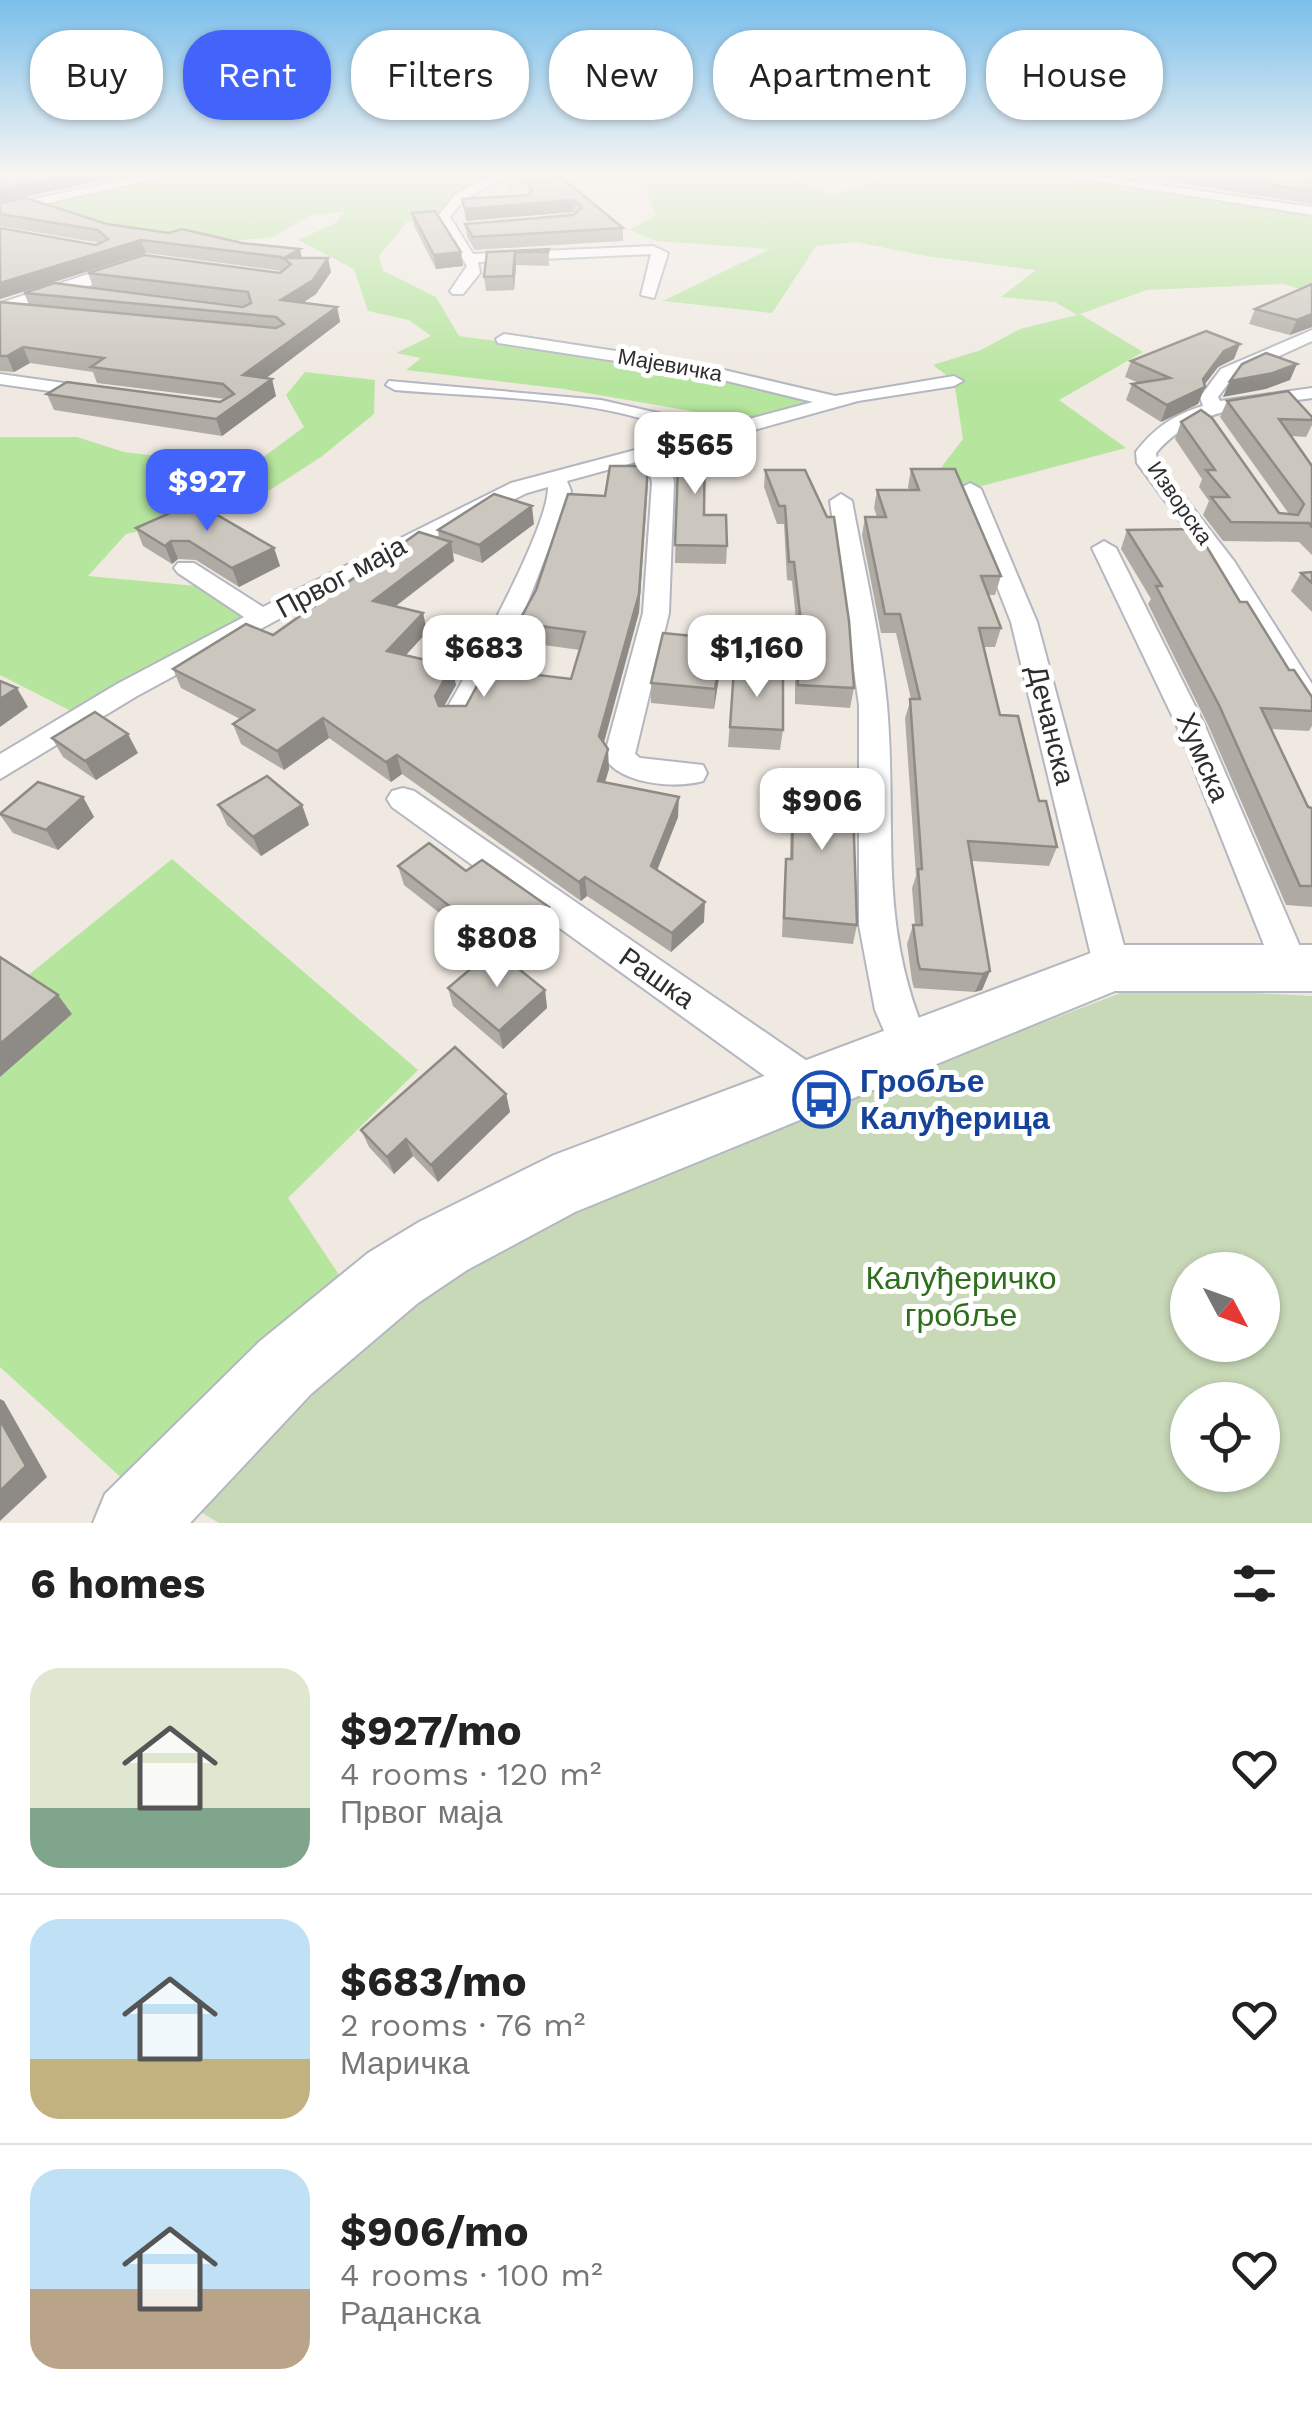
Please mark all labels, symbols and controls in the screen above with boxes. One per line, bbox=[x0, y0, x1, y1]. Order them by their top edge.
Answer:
chip: Buy bbox=[30, 30, 163, 120]
chip: Rent bbox=[183, 30, 331, 120]
chip: Filters bbox=[351, 30, 529, 120]
chip: New bbox=[549, 30, 693, 120]
chip: Apartment bbox=[713, 30, 966, 120]
chip: House bbox=[986, 30, 1163, 120]
street label: Мајевичка bbox=[616, 344, 725, 387]
pin: $565 bbox=[636, 412, 754, 497]
text: $565 bbox=[656, 425, 734, 463]
pin: $927 bbox=[148, 449, 266, 534]
street label: Изворска bbox=[1142, 457, 1218, 550]
text: $927 bbox=[168, 462, 246, 500]
street label: Првог маја bbox=[270, 529, 412, 625]
pin: $683 bbox=[425, 615, 543, 700]
pin: $1,160 bbox=[676, 615, 838, 700]
text: $683 bbox=[444, 628, 524, 666]
text: $1,160 bbox=[710, 628, 804, 666]
street label: Дечанска bbox=[1020, 662, 1082, 788]
street label: Хумска bbox=[1170, 708, 1237, 807]
pin: $906 bbox=[763, 768, 881, 853]
text: $906 bbox=[782, 781, 862, 819]
pin: $808 bbox=[438, 905, 556, 990]
text: $808 bbox=[456, 918, 538, 956]
street label: Рашка bbox=[613, 940, 701, 1016]
place label: Гробље Калуђерица bbox=[860, 1062, 1050, 1137]
bus stop icon: Гробље Калуђерица bbox=[791, 1069, 851, 1129]
north arrow bbox=[1170, 1252, 1280, 1362]
map controls bbox=[1170, 1252, 1280, 1492]
park label: Калуђеричко гробље bbox=[865, 1259, 1057, 1334]
button: locate bbox=[1170, 1382, 1280, 1492]
icon: filters bbox=[1227, 1556, 1282, 1611]
text: 6 homes bbox=[30, 1559, 205, 1608]
text: $927/mo bbox=[340, 1706, 522, 1755]
icon: home bbox=[110, 1708, 230, 1828]
icon: heart bbox=[1227, 1741, 1282, 1796]
text: 4 rooms · 120 m² bbox=[340, 1755, 601, 1793]
text: Првог маја bbox=[340, 1793, 503, 1831]
text: $683/mo bbox=[340, 1957, 527, 2006]
icon: home bbox=[110, 1959, 230, 2079]
icon: heart bbox=[1227, 1992, 1282, 2047]
text: 2 rooms · 76 m² bbox=[340, 2006, 586, 2044]
text: Маричка bbox=[340, 2044, 470, 2082]
text: $906/mo bbox=[340, 2207, 529, 2256]
icon: home bbox=[110, 2209, 230, 2329]
icon: heart bbox=[1227, 2242, 1282, 2297]
text: 4 rooms · 100 m² bbox=[340, 2256, 603, 2294]
text: Раданска bbox=[340, 2294, 481, 2332]

